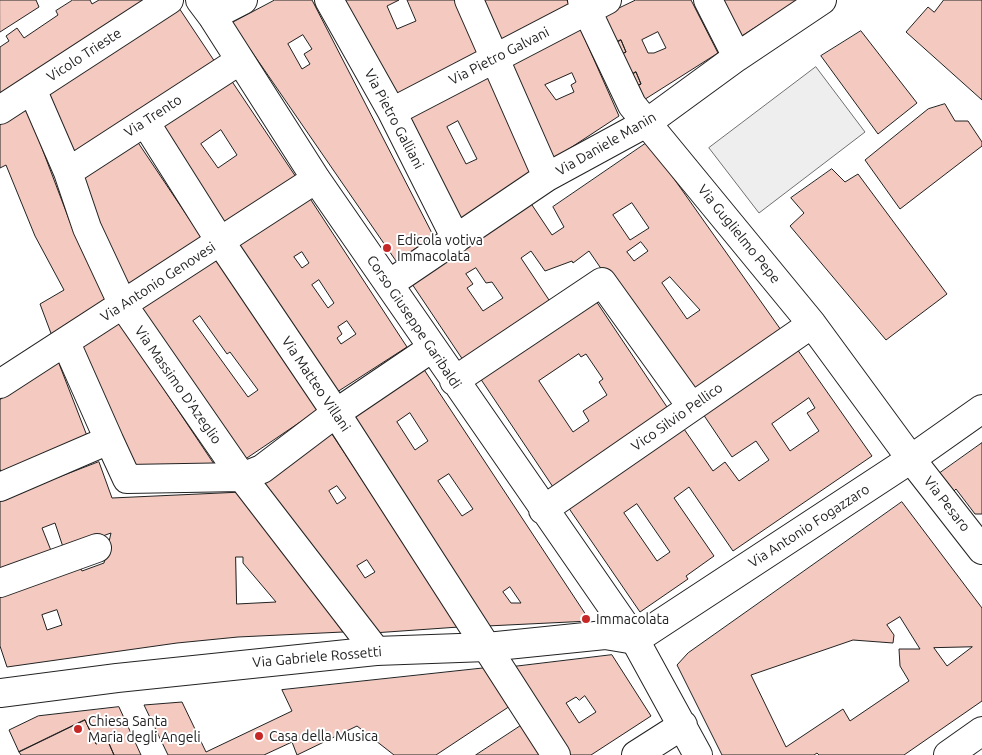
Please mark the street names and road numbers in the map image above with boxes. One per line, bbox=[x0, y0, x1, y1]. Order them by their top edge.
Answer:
street label: Via Pietro Galvani bbox=[446, 23, 552, 89]
street label: Vicolo Trieste bbox=[44, 25, 124, 85]
street label: Via Pietro Galliani bbox=[361, 66, 427, 172]
street label: Via Trento bbox=[121, 91, 185, 141]
street label: Via Daniele Manin bbox=[553, 109, 659, 179]
street label: Via Guglielmo Pepe bbox=[694, 181, 784, 287]
street label: Via Antonio Genovesi bbox=[97, 239, 219, 325]
street label: Corso Giuseppe Garibaldi bbox=[363, 252, 465, 392]
street label: Via Massimo D'Azeglio bbox=[131, 323, 225, 447]
street label: Via Matteo Villani bbox=[278, 333, 354, 435]
street label: Vico Silvio Pellico bbox=[628, 379, 726, 455]
street label: Via Pesaro bbox=[920, 473, 974, 535]
street label: Via Antonio Fogazzaro bbox=[745, 481, 873, 571]
street label: Via Gabriele Rossetti bbox=[252, 643, 382, 671]

